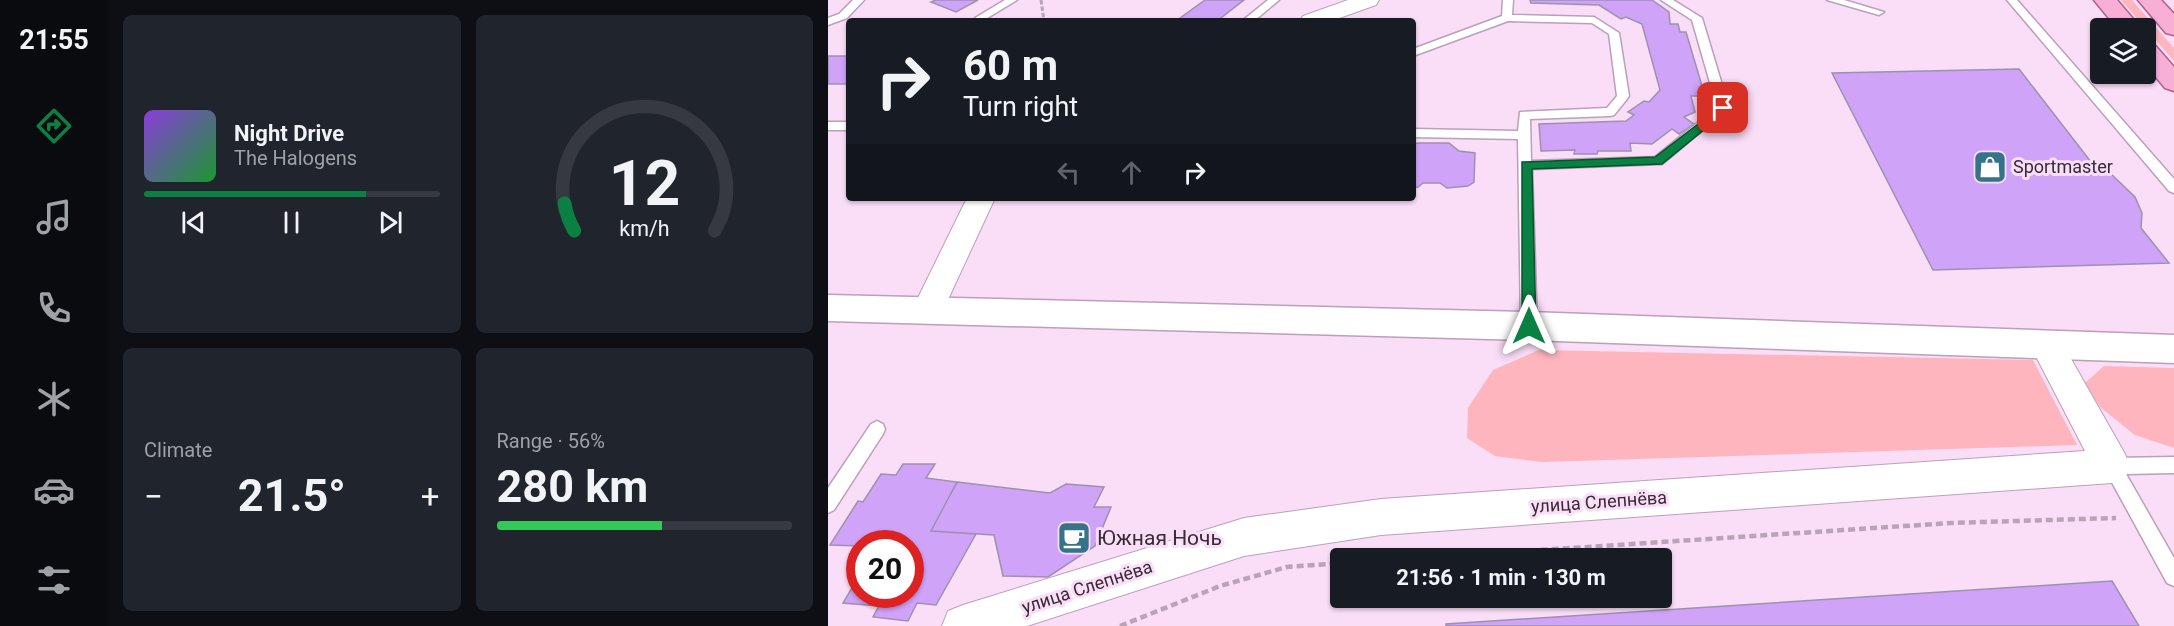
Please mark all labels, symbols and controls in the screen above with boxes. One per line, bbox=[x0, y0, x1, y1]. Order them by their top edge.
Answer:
map controls bbox=[2090, 18, 2156, 84]
button: layers bbox=[2090, 18, 2156, 84]
text: 21:55 bbox=[19, 24, 89, 56]
text: 60 m bbox=[963, 41, 1058, 90]
icon: right bbox=[864, 42, 942, 120]
pin bbox=[1697, 82, 1748, 133]
text: Turn right bbox=[963, 91, 1078, 123]
icon: arrive bbox=[1706, 91, 1739, 124]
icon: directions bbox=[33, 105, 75, 147]
text: Night Drive bbox=[234, 121, 344, 146]
text: The Halogens bbox=[234, 146, 357, 170]
text: 12 bbox=[608, 147, 680, 220]
shop icon: Sportmaster bbox=[1972, 149, 2008, 185]
icon: left bbox=[1052, 156, 1085, 189]
icon: ahead bbox=[1115, 156, 1148, 189]
icon: right bbox=[1178, 156, 1211, 189]
place label: Sportmaster bbox=[2013, 156, 2113, 177]
icon: music bbox=[33, 196, 75, 238]
icon: previous bbox=[177, 206, 210, 239]
icon: pause bbox=[275, 206, 308, 239]
icon: next bbox=[374, 206, 407, 239]
text: km/h bbox=[619, 217, 669, 242]
icon: phone bbox=[33, 287, 75, 329]
position arrow bbox=[1497, 294, 1561, 358]
icon: climate bbox=[33, 378, 75, 420]
text: Range · 56% bbox=[497, 429, 605, 453]
text: Climate bbox=[144, 438, 212, 462]
text: 280 km bbox=[497, 460, 648, 513]
icon: car bbox=[33, 469, 75, 511]
text: 21.5° bbox=[238, 469, 346, 522]
text: − bbox=[144, 477, 163, 516]
text: + bbox=[421, 477, 440, 516]
street label: улица Слепнёва bbox=[1530, 486, 1668, 517]
cafe icon: Южная Ночь bbox=[1056, 520, 1092, 556]
place label: Южная Ночь bbox=[1097, 526, 1222, 550]
speed limit sign: 20 bbox=[846, 530, 924, 608]
street label: улица Слепнёва bbox=[1019, 556, 1155, 618]
icon: filters bbox=[33, 559, 75, 601]
text: 21:56 · 1 min · 130 m bbox=[1396, 565, 1606, 590]

